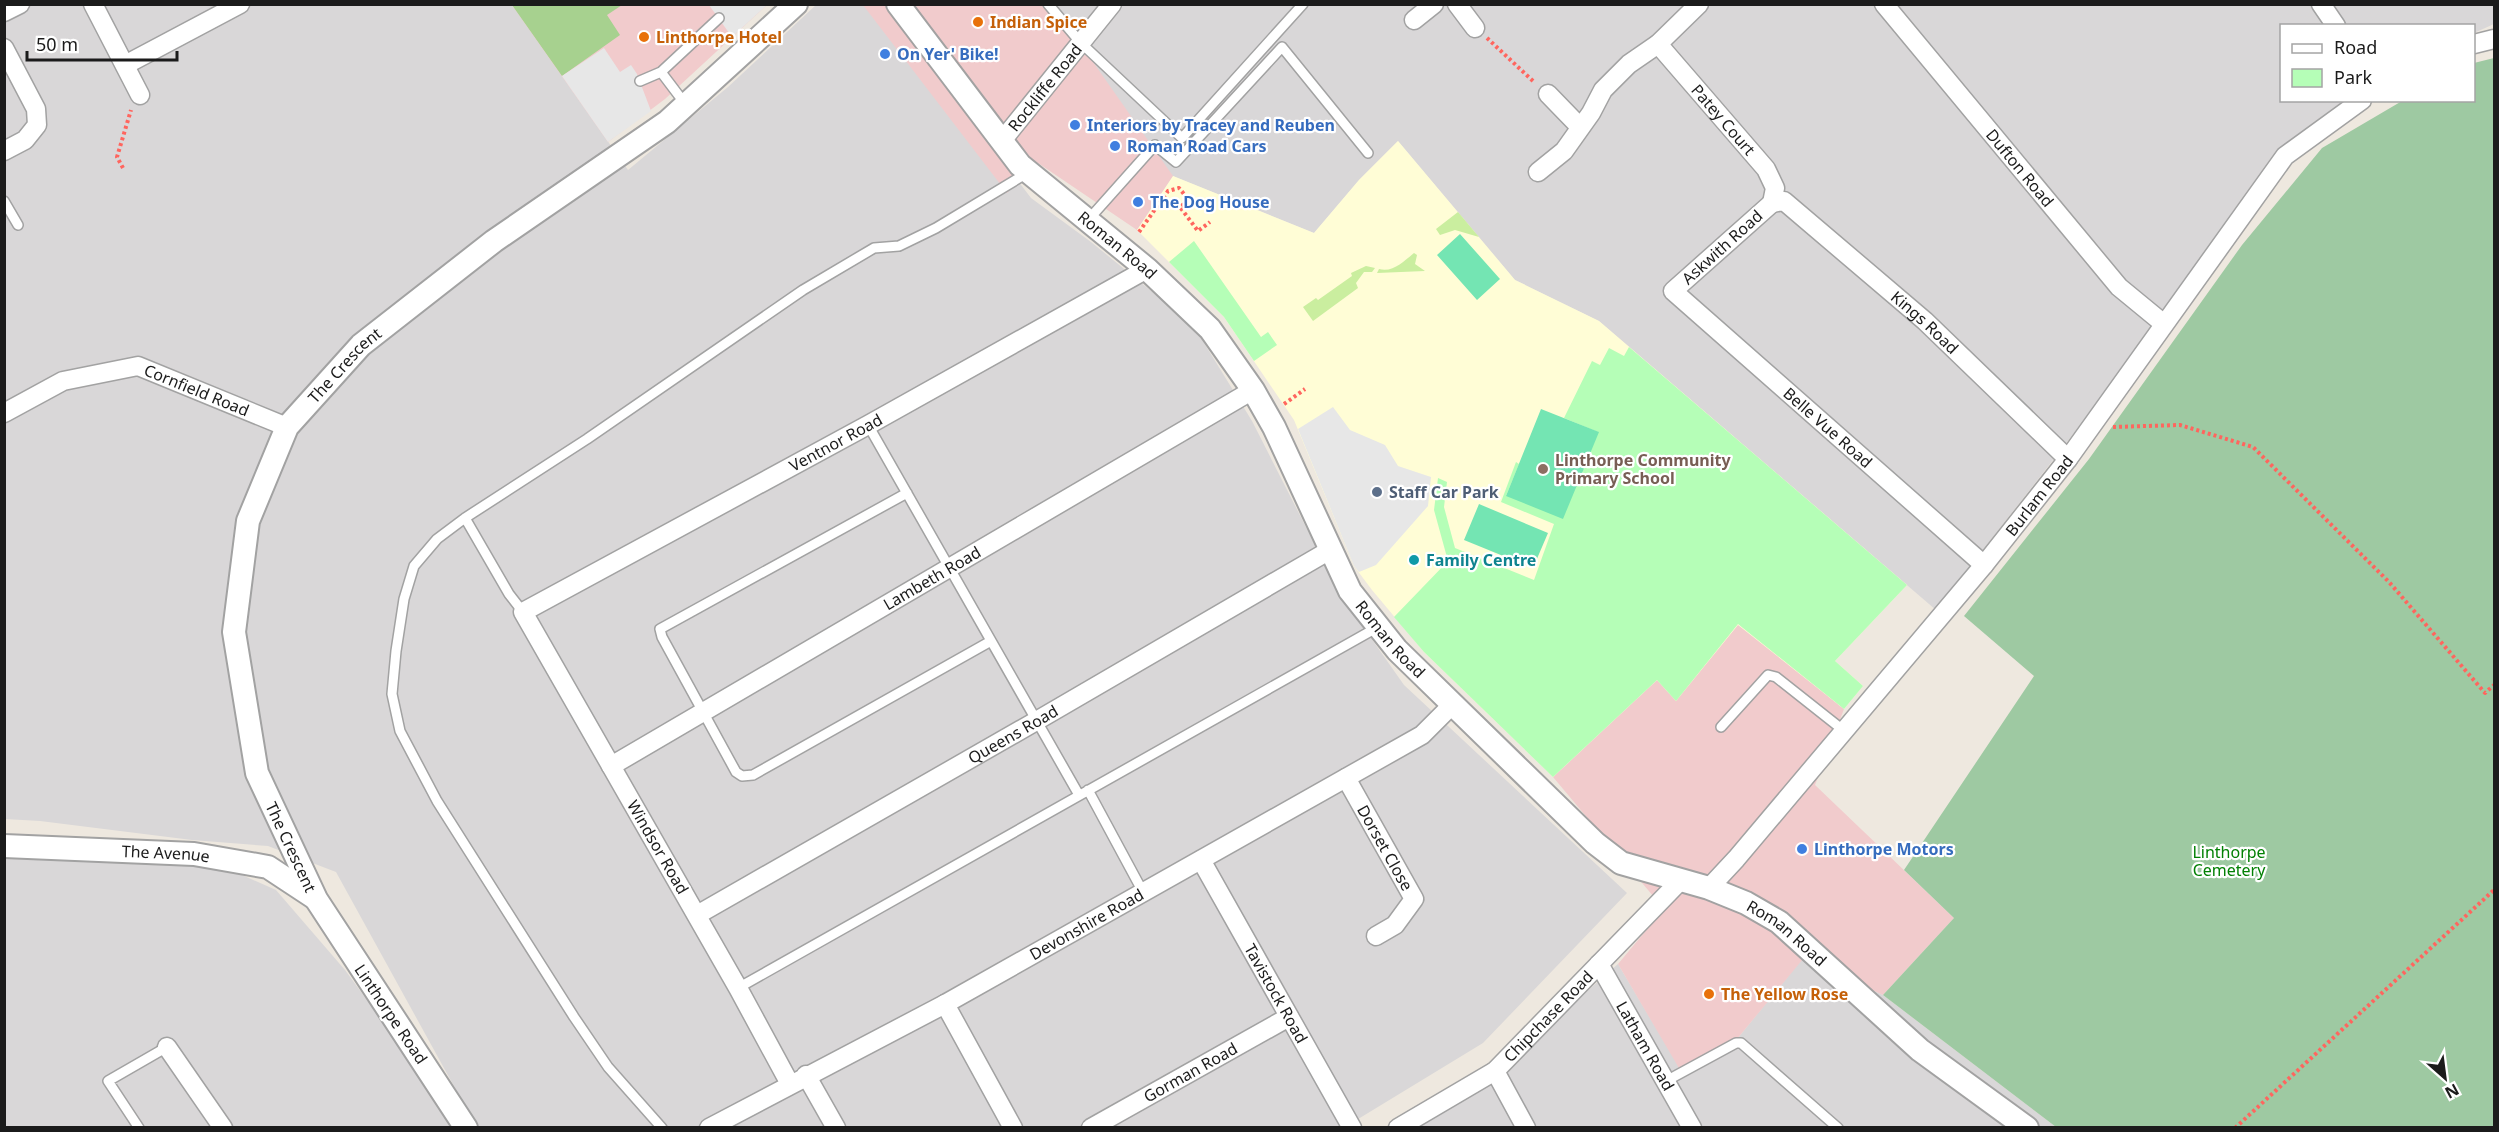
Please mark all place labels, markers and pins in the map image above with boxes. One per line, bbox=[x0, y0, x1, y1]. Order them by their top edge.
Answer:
place label: Indian Spice bbox=[990, 11, 1087, 33]
marker: Indian Spice bbox=[971, 15, 985, 29]
place label: Linthorpe Hotel bbox=[656, 26, 782, 48]
marker: Linthorpe Hotel bbox=[637, 30, 651, 44]
place label: On Yer' Bike! bbox=[897, 43, 999, 65]
marker: On Yer' Bike! bbox=[878, 47, 892, 61]
place label: Interiors by Tracey and Reuben bbox=[1087, 114, 1335, 136]
marker: Interiors by Tracey and Reuben bbox=[1068, 118, 1082, 132]
place label: Roman Road Cars bbox=[1127, 135, 1267, 157]
marker: Roman Road Cars bbox=[1108, 139, 1122, 153]
place label: The Dog House bbox=[1150, 191, 1270, 213]
marker: The Dog House bbox=[1131, 195, 1145, 209]
place label: Linthorpe Community Primary School bbox=[1555, 449, 1731, 489]
marker: Linthorpe Community Primary School bbox=[1536, 462, 1550, 476]
place label: Staff Car Park bbox=[1389, 481, 1499, 503]
marker: Staff Car Park bbox=[1370, 485, 1384, 499]
place label: Family Centre bbox=[1426, 549, 1536, 571]
marker: Family Centre bbox=[1407, 553, 1421, 567]
place label: Linthorpe Motors bbox=[1814, 838, 1954, 860]
marker: Linthorpe Motors bbox=[1795, 842, 1809, 856]
place label: The Yellow Rose bbox=[1721, 983, 1848, 1005]
marker: The Yellow Rose bbox=[1702, 987, 1716, 1001]

